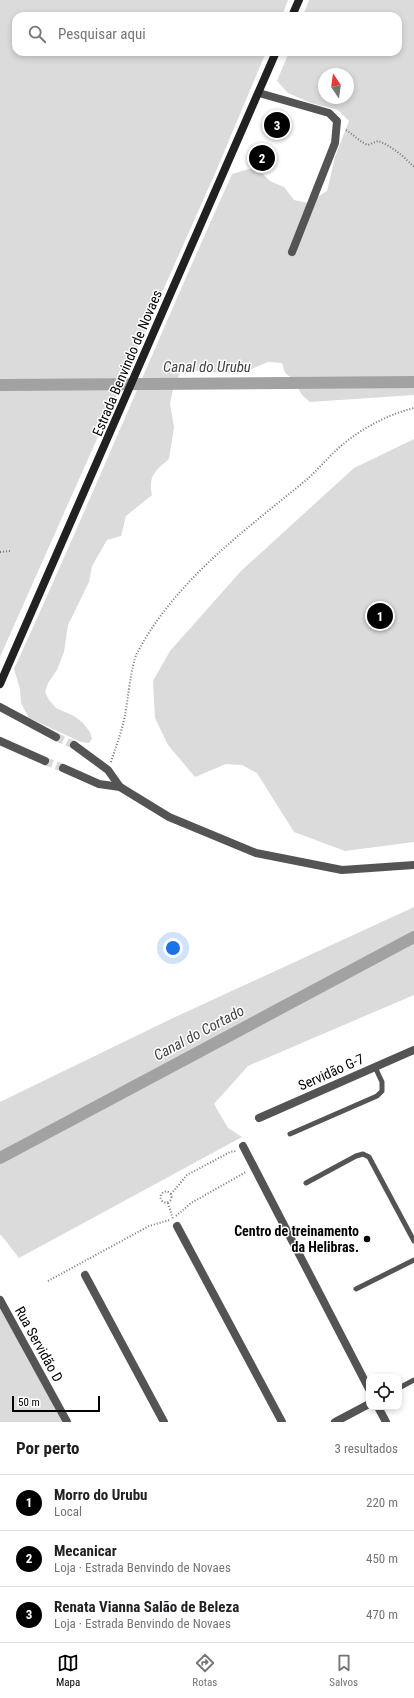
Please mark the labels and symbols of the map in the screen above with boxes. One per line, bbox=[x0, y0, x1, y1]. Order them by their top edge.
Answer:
north arrow bbox=[318, 68, 354, 104]
pin: 3 bbox=[264, 110, 290, 140]
pin: 2 bbox=[249, 143, 275, 173]
street label: Estrada Benvindo de Novaes bbox=[89, 288, 165, 438]
water label: Canal do Urubu bbox=[163, 358, 251, 376]
pin: 1 bbox=[367, 601, 393, 631]
your location bbox=[163, 938, 183, 958]
water label: Canal do Cortado bbox=[151, 1002, 247, 1064]
street label: Servidão G-7 bbox=[296, 1050, 366, 1094]
place label: Centro de treinamento da Helibras. bbox=[234, 1223, 359, 1255]
marker: Centro de treinamento da Helibras. bbox=[362, 1234, 372, 1244]
street label: Rua Servidão D bbox=[12, 1304, 66, 1384]
scale bar bbox=[12, 1394, 100, 1413]

